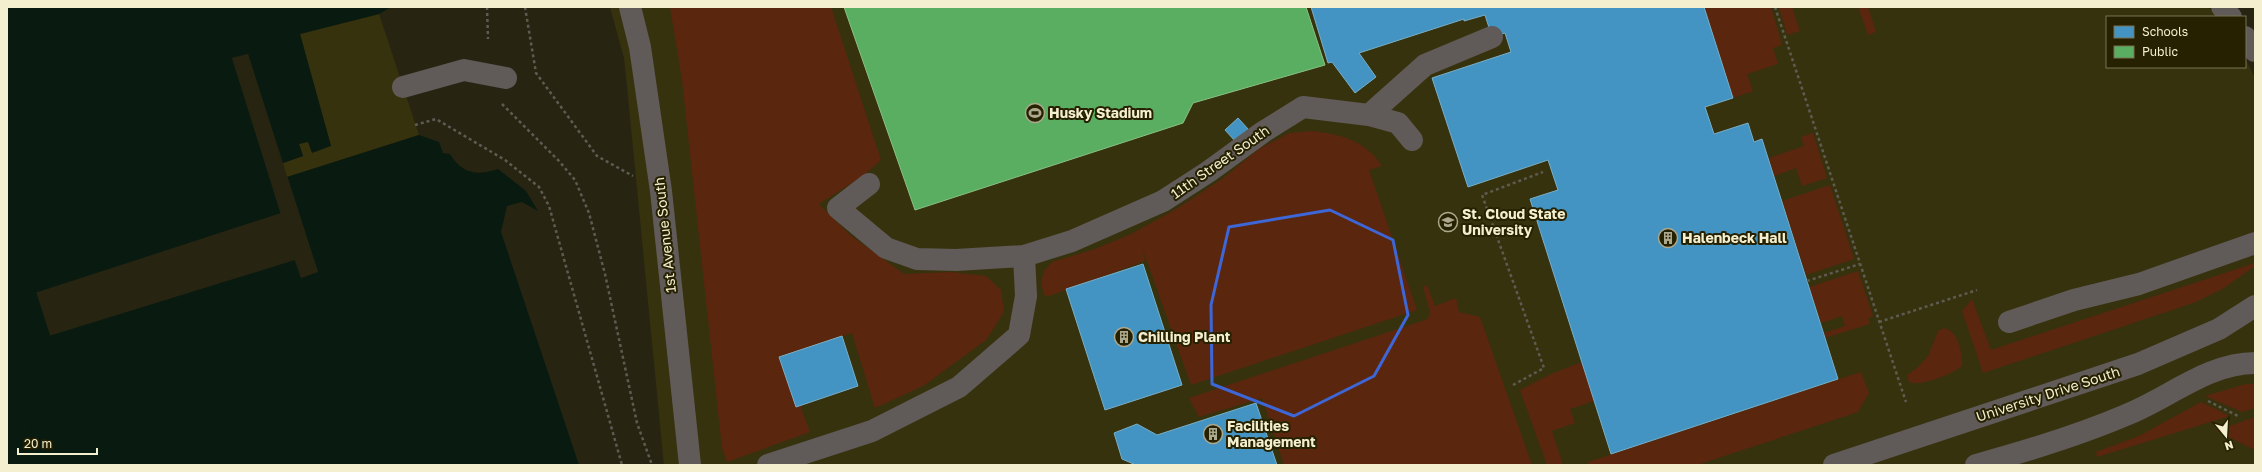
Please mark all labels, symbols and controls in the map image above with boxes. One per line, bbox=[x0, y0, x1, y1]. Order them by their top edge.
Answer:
legend bbox=[2106, 16, 2246, 68]
text: Schools bbox=[2142, 24, 2188, 39]
text: Public bbox=[2142, 44, 2179, 59]
sports icon: Husky Stadium bbox=[1024, 102, 1046, 124]
place label: Husky Stadium bbox=[1049, 104, 1152, 121]
street label: 11th Street South bbox=[1167, 121, 1272, 202]
street label: 1st Avenue South bbox=[650, 176, 679, 294]
place label: St. Cloud State University bbox=[1462, 205, 1565, 238]
school or university icon: St. Cloud State University bbox=[1437, 211, 1459, 233]
building icon: Halenbeck Hall bbox=[1657, 227, 1679, 249]
place label: Halenbeck Hall bbox=[1682, 229, 1787, 246]
building icon: Chilling Plant bbox=[1113, 326, 1135, 348]
place label: Chilling Plant bbox=[1138, 328, 1231, 345]
street label: University Drive South bbox=[1974, 362, 2122, 425]
north arrow bbox=[2206, 416, 2246, 456]
place label: Facilities Management bbox=[1227, 417, 1316, 450]
building icon: Facilities Management bbox=[1202, 423, 1224, 445]
scale bar bbox=[18, 430, 97, 456]
text: 20 m bbox=[24, 436, 52, 451]
text: N bbox=[2223, 439, 2235, 453]

